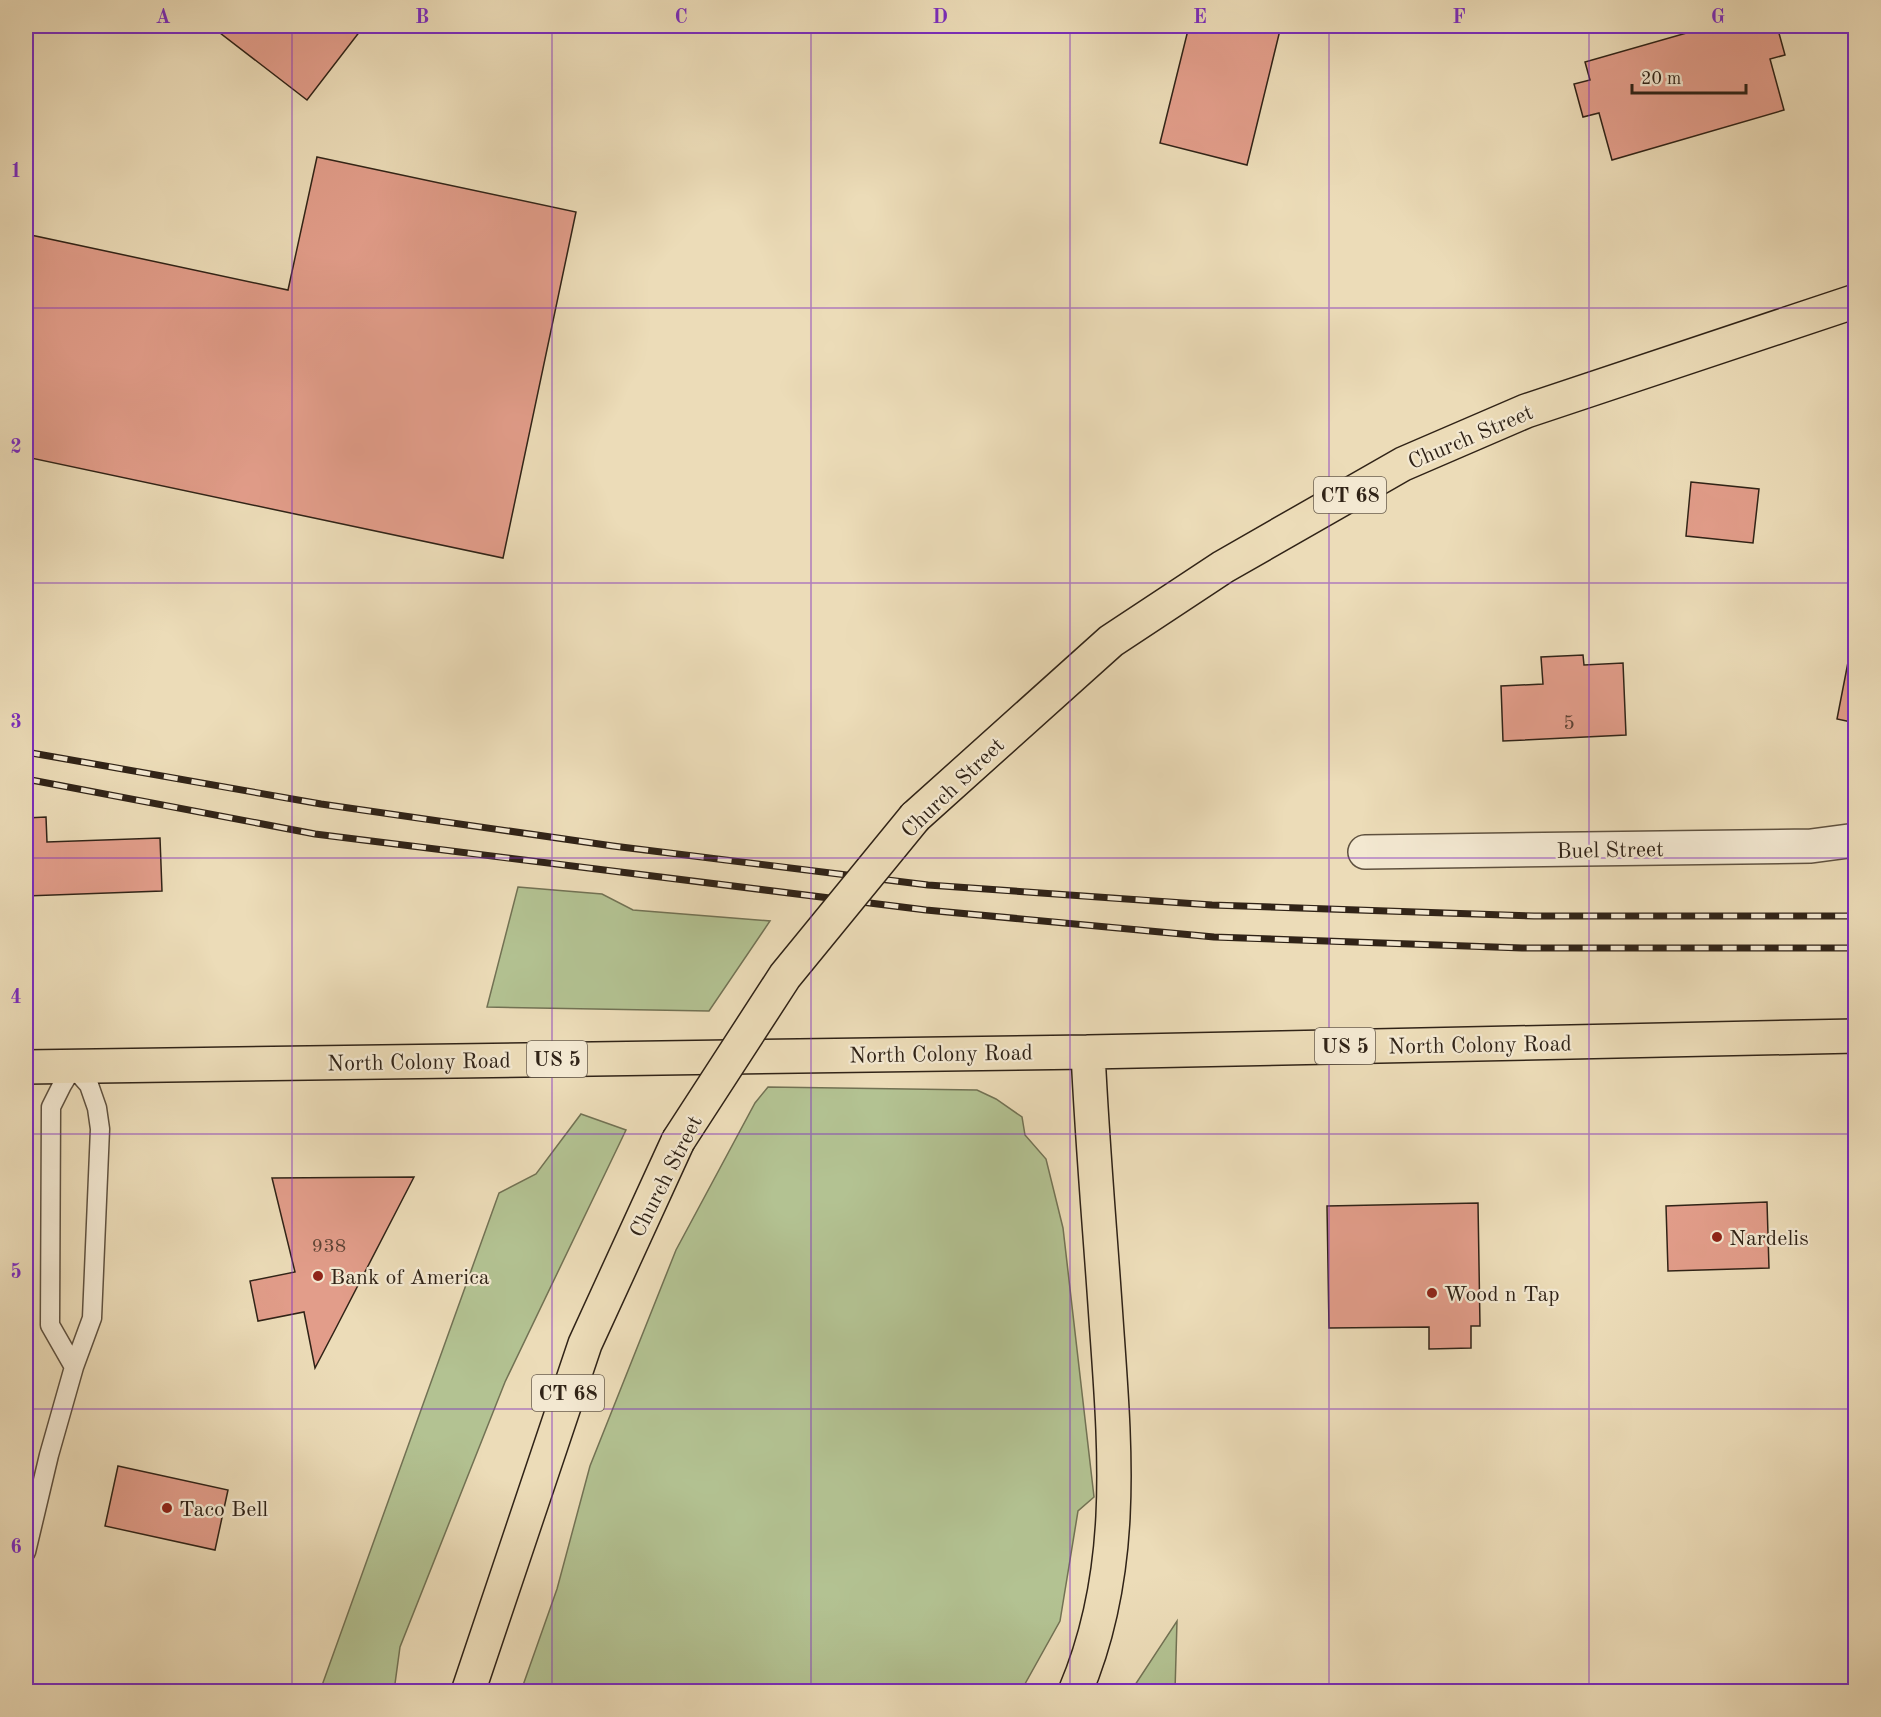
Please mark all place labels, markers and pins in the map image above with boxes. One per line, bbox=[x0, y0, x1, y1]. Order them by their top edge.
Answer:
place label: Nardelis bbox=[1729, 1228, 1809, 1250]
marker: Nardelis bbox=[1710, 1230, 1724, 1244]
place label: Bank of America bbox=[330, 1267, 490, 1289]
marker: Bank of America bbox=[311, 1269, 325, 1283]
place label: Wood n Tap bbox=[1444, 1284, 1560, 1306]
marker: Wood n Tap bbox=[1425, 1286, 1439, 1300]
place label: Taco Bell bbox=[179, 1499, 268, 1521]
marker: Taco Bell bbox=[160, 1501, 174, 1515]

